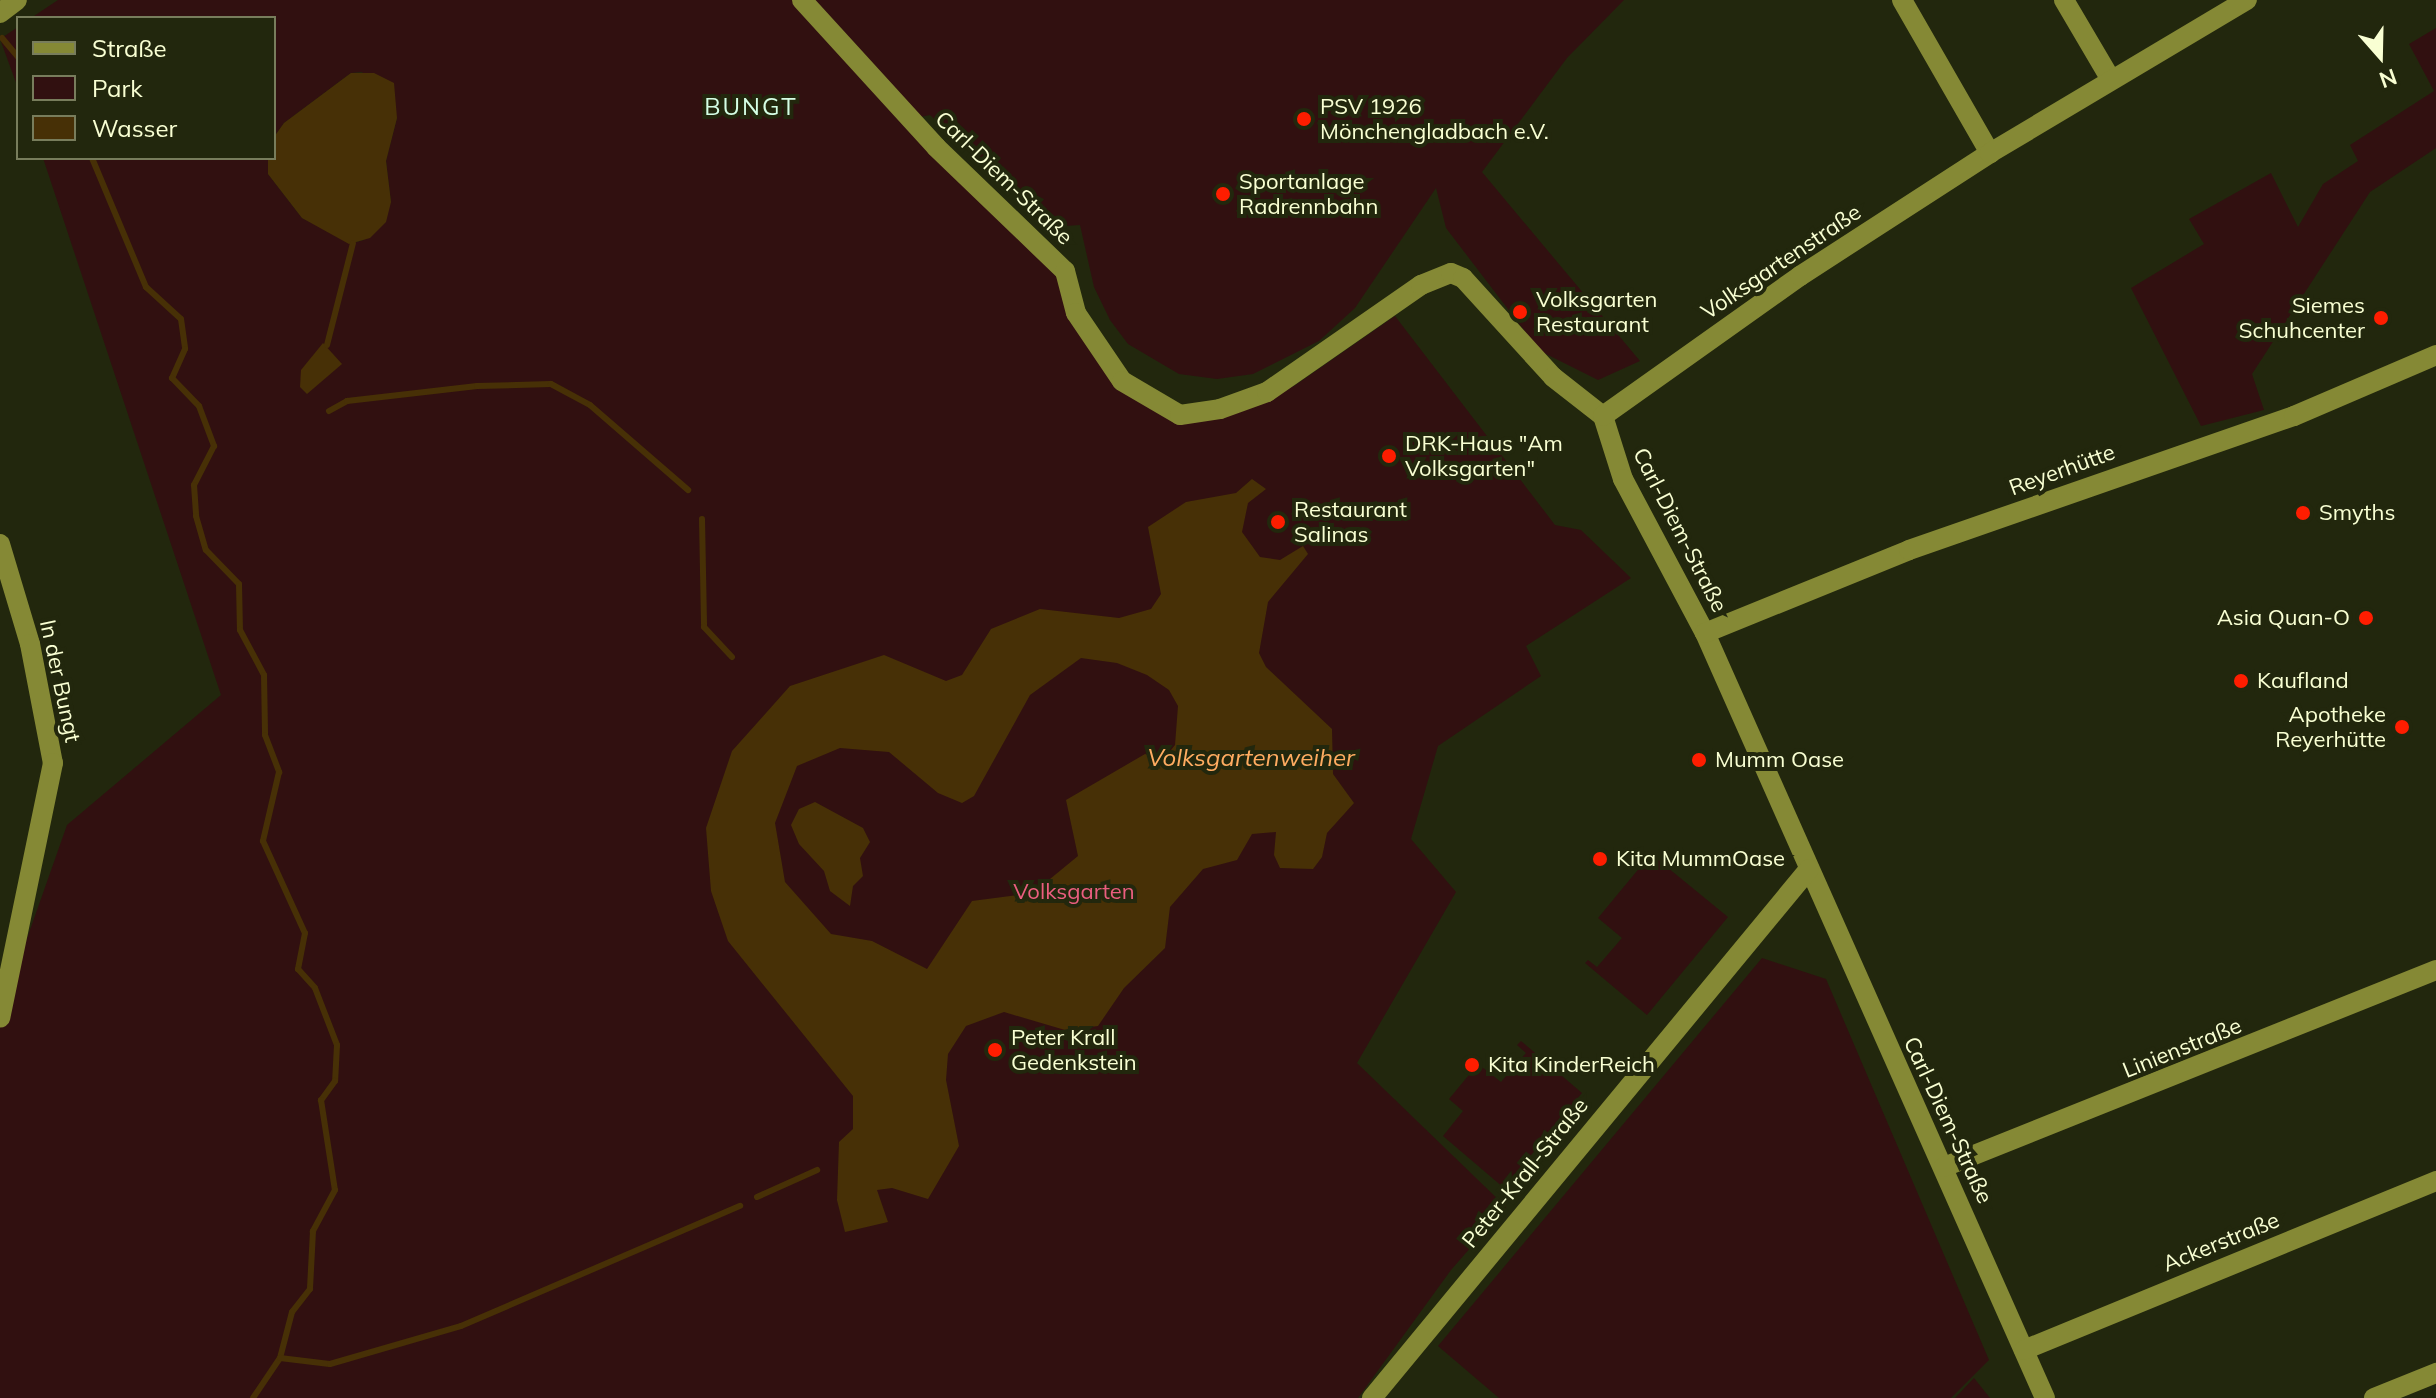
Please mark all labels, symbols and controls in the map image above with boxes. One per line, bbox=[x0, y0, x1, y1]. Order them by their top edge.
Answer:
legend bbox=[16, 16, 276, 160]
north arrow bbox=[2340, 16, 2420, 96]
text: Straße bbox=[92, 33, 167, 63]
text: N bbox=[2376, 63, 2401, 95]
text: Park bbox=[92, 73, 143, 103]
district label: BUNGT bbox=[704, 93, 798, 121]
place label: PSV 1926 Mönchengladbach e.V. bbox=[1320, 93, 1549, 144]
street label: Carl-Diem-Straße bbox=[930, 106, 1078, 250]
marker: PSV 1926 Mönchengladbach e.V. bbox=[1295, 110, 1313, 128]
text: Wasser bbox=[92, 113, 177, 143]
place label: Sportanlage Radrennbahn bbox=[1239, 168, 1378, 220]
marker: Sportanlage Radrennbahn bbox=[1214, 185, 1232, 203]
street label: Volksgartenstraße bbox=[1696, 199, 1866, 325]
place label: Volksgarten Restaurant bbox=[1536, 286, 1657, 338]
place label: Siemes Schuhcenter bbox=[2239, 292, 2365, 344]
marker: Volksgarten Restaurant bbox=[1511, 303, 1529, 321]
marker: Siemes Schuhcenter bbox=[2372, 309, 2390, 327]
place label: DRK-Haus "Am Volksgarten" bbox=[1405, 430, 1563, 482]
street label: Reyerhütte bbox=[2005, 439, 2119, 501]
street label: Carl-Diem-Straße bbox=[1627, 443, 1733, 617]
marker: DRK-Haus "Am Volksgarten" bbox=[1380, 447, 1398, 465]
place label: Restaurant Salinas bbox=[1294, 496, 1407, 548]
place label: Smyths bbox=[2319, 500, 2395, 526]
marker: Smyths bbox=[2294, 504, 2312, 522]
marker: Restaurant Salinas bbox=[1269, 513, 1287, 531]
place label: Asia Quan-O bbox=[2217, 605, 2350, 631]
marker: Asia Quan-O bbox=[2357, 609, 2375, 627]
street label: In der Bungt bbox=[34, 617, 86, 745]
place label: Kaufland bbox=[2257, 668, 2349, 694]
marker: Kaufland bbox=[2232, 672, 2250, 690]
place label: Apotheke Reyerhütte bbox=[2275, 701, 2386, 752]
marker: Apotheke Reyerhütte bbox=[2393, 718, 2411, 736]
water label: Volksgartenweiher bbox=[1147, 744, 1355, 772]
place label: Mumm Oase bbox=[1715, 747, 1844, 773]
marker: Mumm Oase bbox=[1690, 751, 1708, 769]
place label: Kita MummOase bbox=[1616, 846, 1785, 872]
marker: Kita MummOase bbox=[1591, 850, 1609, 868]
park label: Volksgarten bbox=[1013, 879, 1135, 905]
street label: Linienstraße bbox=[2119, 1012, 2245, 1084]
place label: Peter Krall Gedenkstein bbox=[1011, 1024, 1137, 1076]
street label: Carl-Diem-Straße bbox=[1898, 1032, 1998, 1208]
marker: Peter Krall Gedenkstein bbox=[986, 1041, 1004, 1059]
place label: Kita KinderReich bbox=[1488, 1052, 1655, 1078]
marker: Kita KinderReich bbox=[1463, 1056, 1481, 1074]
street label: Peter-Krall-Straße bbox=[1457, 1093, 1593, 1253]
street label: Ackerstraße bbox=[2159, 1207, 2283, 1277]

